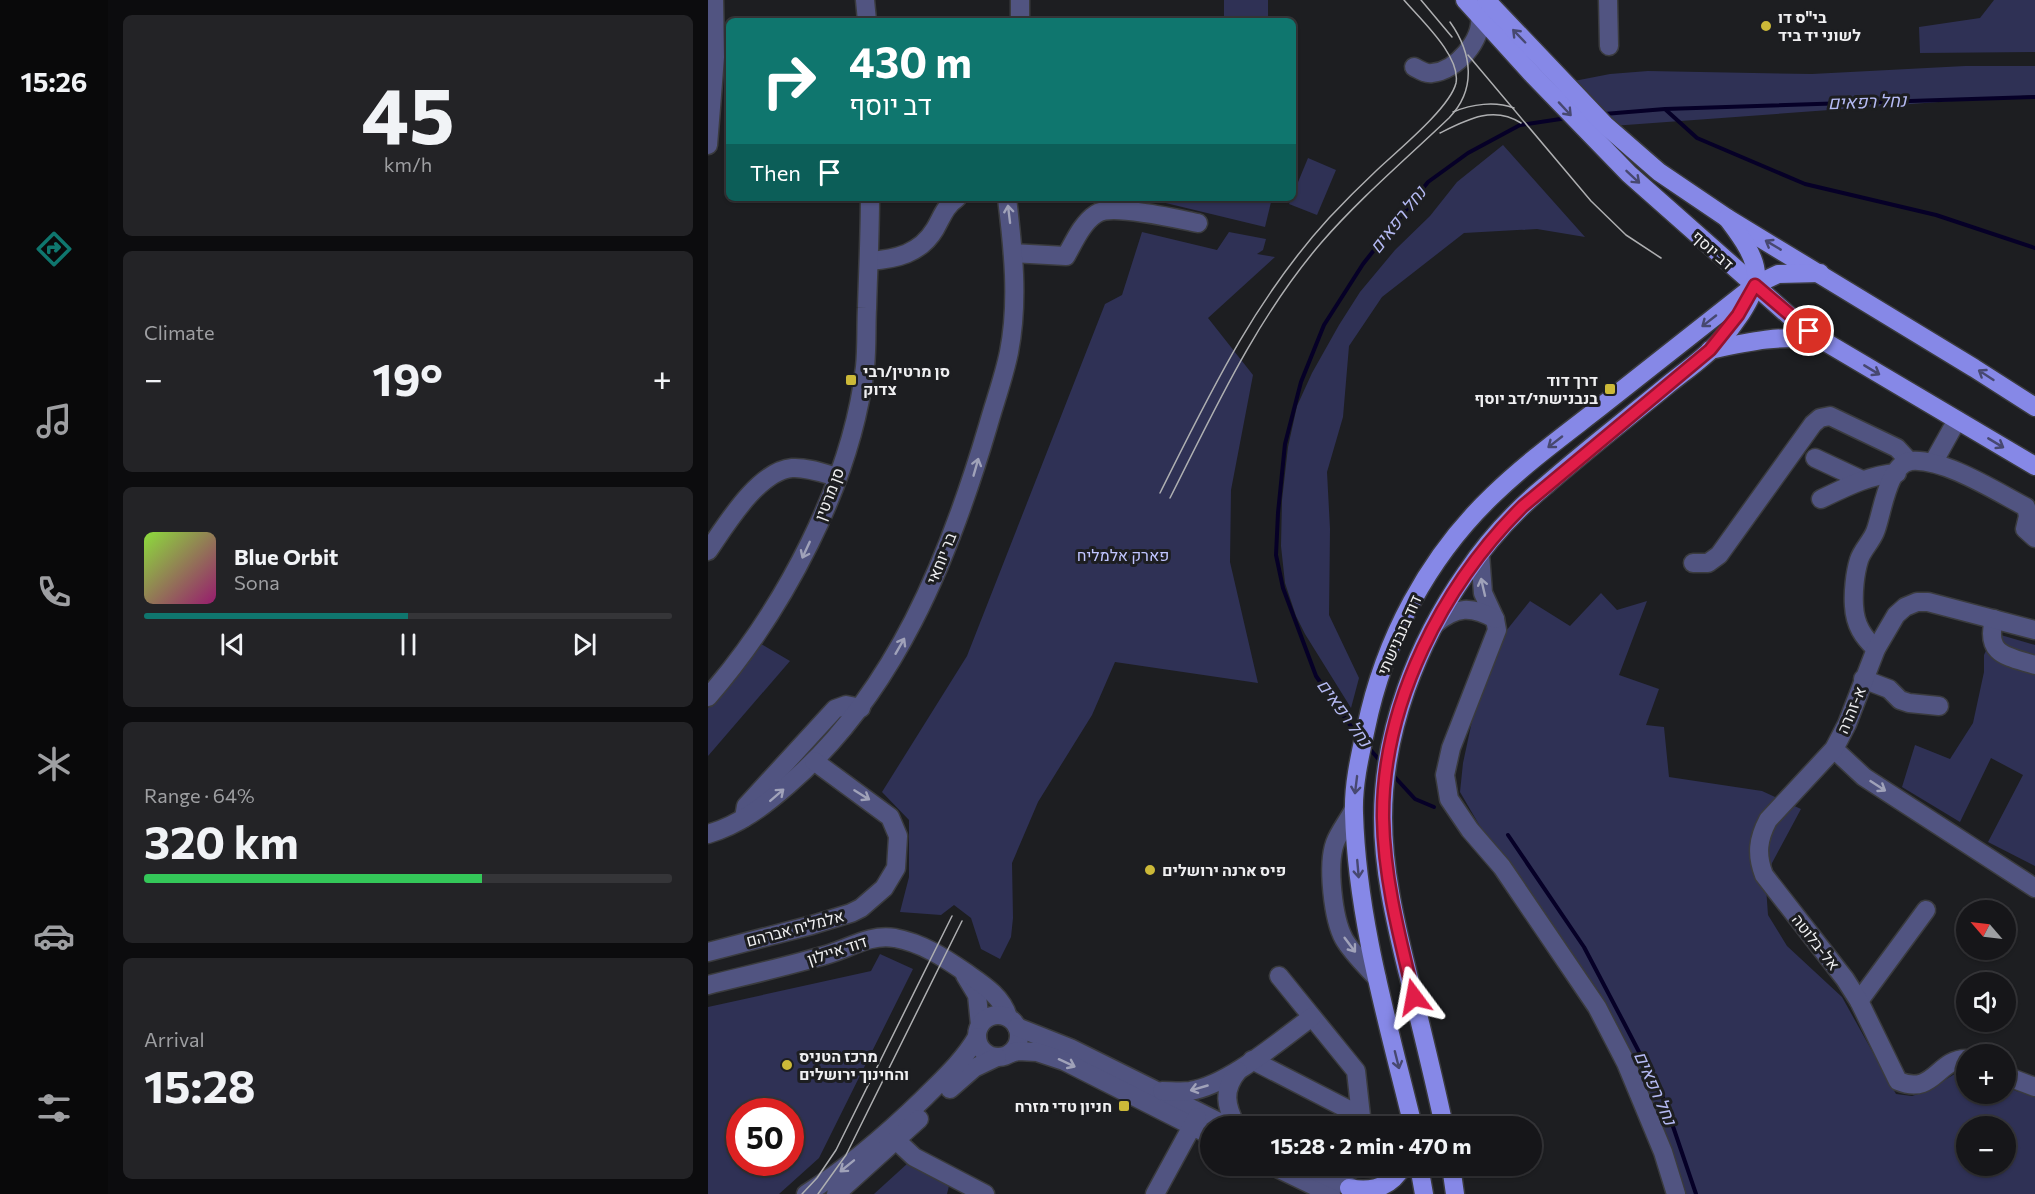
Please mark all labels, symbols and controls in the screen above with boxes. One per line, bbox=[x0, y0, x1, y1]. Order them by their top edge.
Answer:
place label: בי"ס דו לשוני יד ביד bbox=[1778, 7, 1861, 44]
marker: בי"ס דו לשוני יד ביד bbox=[1759, 19, 1773, 33]
one-way arrow bbox=[1512, 29, 1527, 44]
text: 430 m bbox=[849, 35, 972, 87]
icon: right bbox=[750, 42, 828, 120]
text: 15:26 bbox=[21, 65, 87, 98]
text: 45 bbox=[361, 65, 455, 160]
text: דב יוסף bbox=[849, 88, 932, 121]
water label: נחל רפאים bbox=[1827, 89, 1908, 113]
one-way arrow bbox=[1558, 101, 1572, 116]
text: km/h bbox=[384, 152, 432, 176]
icon: arrive bbox=[813, 156, 846, 189]
text: Then bbox=[750, 159, 801, 186]
one-way arrow bbox=[1625, 170, 1640, 184]
water label: נחל רפאים bbox=[1364, 180, 1431, 257]
one-way arrow bbox=[1003, 205, 1014, 224]
street label: דב יוסף bbox=[1689, 226, 1738, 273]
icon: directions bbox=[33, 228, 75, 270]
one-way arrow bbox=[1765, 239, 1782, 251]
pin bbox=[1783, 305, 1834, 356]
icon: arrive bbox=[1792, 314, 1825, 347]
one-way arrow bbox=[1701, 315, 1717, 328]
text: Climate bbox=[144, 320, 214, 344]
text: 19° bbox=[372, 350, 443, 405]
text: − bbox=[144, 357, 163, 398]
text: + bbox=[653, 357, 672, 398]
place label: סן מרטין/רבי צדוק bbox=[863, 361, 950, 398]
one-way arrow bbox=[1863, 364, 1880, 376]
one-way arrow bbox=[1978, 369, 1995, 381]
place label: דרך דוד בנבנישתי/דב יוסף bbox=[1474, 370, 1598, 407]
marker: סן מרטין/רבי צדוק bbox=[844, 373, 858, 387]
marker: דרך דוד בנבנישתי/דב יוסף bbox=[1603, 382, 1617, 396]
icon: music bbox=[33, 400, 75, 442]
one-way arrow bbox=[1548, 436, 1564, 449]
one-way arrow bbox=[1987, 437, 2004, 449]
one-way arrow bbox=[971, 458, 982, 477]
street label: סן מרטין bbox=[810, 465, 847, 523]
street label: בר יוחאי bbox=[922, 529, 960, 586]
one-way arrow bbox=[799, 540, 811, 558]
text: Blue Orbit bbox=[234, 543, 338, 570]
park label: פארק אלמליח bbox=[1077, 545, 1169, 564]
text: Sona bbox=[234, 570, 280, 594]
icon: phone bbox=[33, 571, 75, 613]
one-way arrow bbox=[1477, 578, 1488, 598]
street label: דוד בנבנישתי bbox=[1373, 592, 1425, 678]
icon: previous bbox=[216, 628, 249, 661]
icon: pause bbox=[392, 628, 425, 661]
icon: next bbox=[568, 628, 601, 661]
one-way arrow bbox=[894, 638, 906, 655]
water label: נחל רפאים bbox=[1313, 674, 1378, 752]
street label: א-זהרה bbox=[1832, 683, 1869, 736]
icon: climate bbox=[33, 743, 75, 785]
one-way arrow bbox=[1350, 775, 1361, 794]
one-way arrow bbox=[1869, 780, 1886, 792]
text: Range · 64% bbox=[144, 783, 255, 807]
one-way arrow bbox=[768, 789, 784, 803]
one-way arrow bbox=[853, 789, 870, 801]
text: 320 km bbox=[144, 813, 299, 868]
one-way arrow bbox=[1353, 859, 1364, 879]
place label: פיס ארנה ירושלים bbox=[1162, 860, 1286, 879]
marker: פיס ארנה ירושלים bbox=[1143, 863, 1157, 877]
north arrow bbox=[1956, 900, 2016, 960]
map controls bbox=[1956, 900, 2016, 1176]
street label: אלמליח אברהם bbox=[744, 905, 846, 950]
street label: אל-בלוטה bbox=[1789, 910, 1844, 974]
icon: car bbox=[33, 915, 75, 957]
street label: דוד איילון bbox=[804, 931, 869, 968]
one-way arrow bbox=[1344, 936, 1356, 952]
position arrow bbox=[1382, 965, 1446, 1029]
button: sound bbox=[1956, 972, 2016, 1032]
text: Arrival bbox=[144, 1027, 205, 1051]
button: + bbox=[1956, 1044, 2016, 1104]
place label: מרכז הטניס והחינוך ירושלים bbox=[799, 1046, 909, 1083]
water label: נחל רפאים bbox=[1630, 1047, 1683, 1129]
one-way arrow bbox=[1391, 1050, 1403, 1069]
text: 15:28 bbox=[144, 1057, 256, 1112]
marker: מרכז הטניס והחינוך ירושלים bbox=[780, 1058, 794, 1072]
one-way arrow bbox=[1058, 1058, 1076, 1070]
one-way arrow bbox=[1190, 1083, 1209, 1094]
icon: filters bbox=[33, 1087, 75, 1129]
place label: חניון טדי מזרח bbox=[1014, 1096, 1112, 1115]
speed limit sign: 50 bbox=[726, 1098, 804, 1176]
marker: חניון טדי מזרח bbox=[1117, 1099, 1131, 1113]
button: − bbox=[1956, 1116, 2016, 1176]
text: 15:28 · 2 min · 470 m bbox=[1271, 1132, 1471, 1159]
one-way arrow bbox=[839, 1159, 855, 1172]

